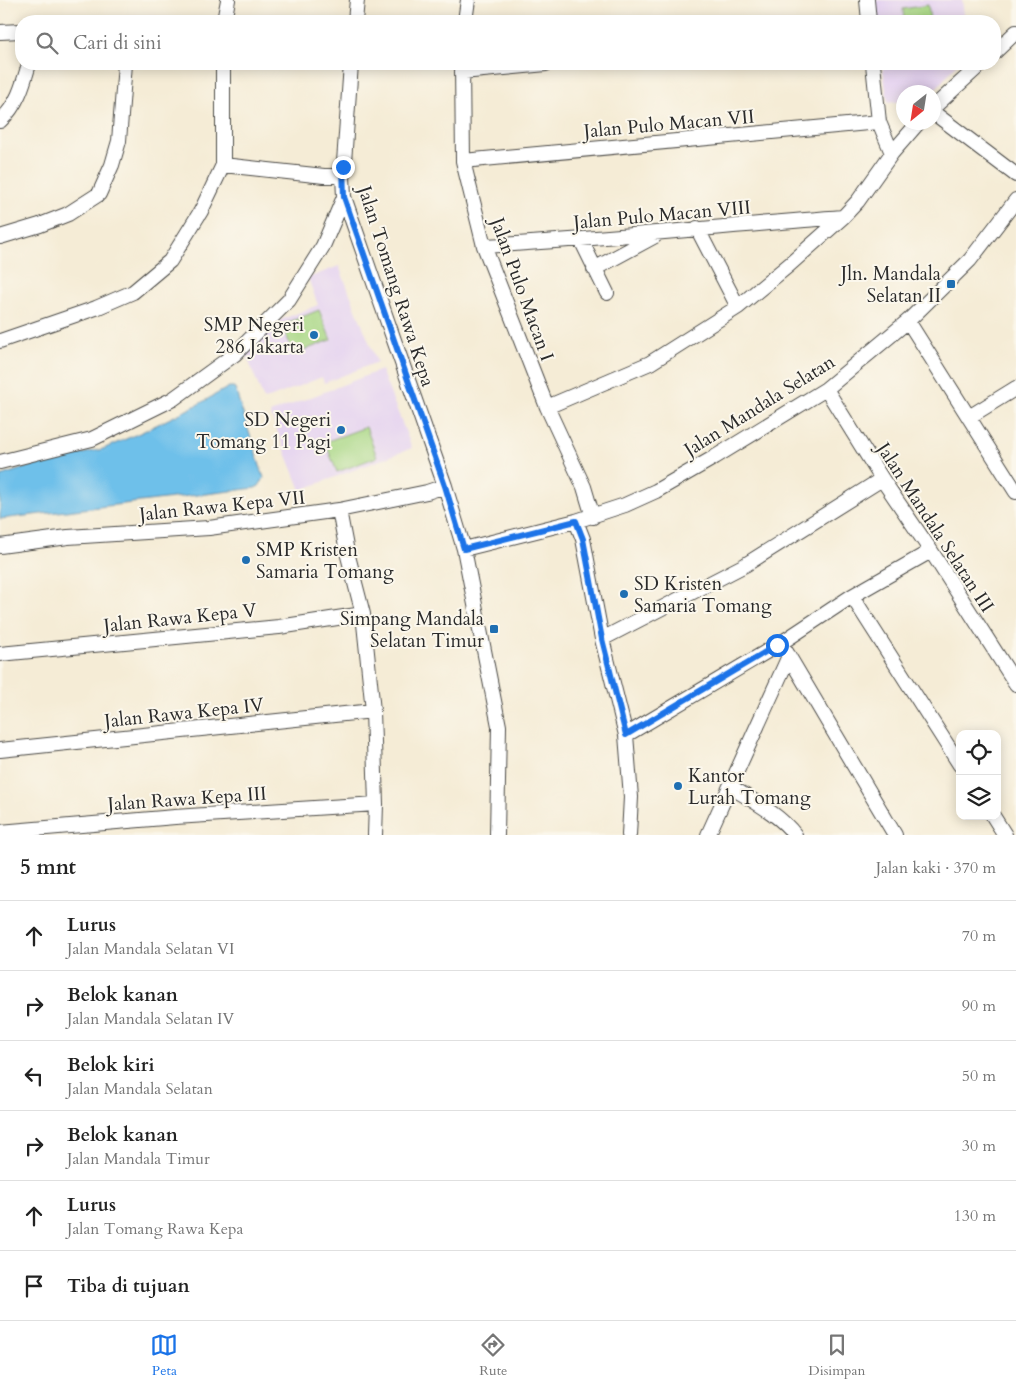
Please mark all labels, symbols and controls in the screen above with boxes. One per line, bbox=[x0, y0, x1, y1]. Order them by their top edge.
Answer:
search box bbox=[15, 15, 1001, 70]
icon: search bbox=[33, 29, 61, 57]
text: Cari di sini bbox=[73, 30, 162, 56]
north arrow bbox=[896, 85, 941, 130]
street label: Jalan Pulo Macan VII bbox=[580, 104, 756, 145]
route end bbox=[332, 156, 355, 179]
street label: Jalan Tomang Rawa Kepa bbox=[350, 180, 441, 390]
street label: Jalan Pulo Macan VIII bbox=[569, 194, 752, 236]
street label: Jalan Pulo Macan I bbox=[483, 211, 560, 365]
place label: Jln. Mandala Selatan II bbox=[838, 261, 941, 309]
marker: Jln. Mandala Selatan II bbox=[945, 278, 957, 290]
place label: SMP Negeri 286 Jakarta bbox=[204, 312, 304, 360]
marker: SMP Negeri 286 Jakarta bbox=[308, 329, 320, 341]
street label: Jalan Mandala Selatan bbox=[677, 349, 840, 464]
place label: SD Negeri Tomang 11 Pagi bbox=[196, 407, 331, 455]
marker: SD Negeri Tomang 11 Pagi bbox=[335, 424, 347, 436]
street label: Jalan Mandala Selatan III bbox=[869, 435, 1000, 618]
street label: Jalan Rawa Kepa VII bbox=[135, 484, 306, 528]
place label: SMP Kristen Samaria Tomang bbox=[256, 537, 394, 585]
marker: SMP Kristen Samaria Tomang bbox=[240, 554, 252, 566]
place label: SD Kristen Samaria Tomang bbox=[634, 571, 772, 619]
marker: SD Kristen Samaria Tomang bbox=[618, 588, 630, 600]
street label: Jalan Rawa Kepa V bbox=[99, 597, 258, 639]
place label: Simpang Mandala Selatan Timur bbox=[340, 606, 484, 654]
marker: Simpang Mandala Selatan Timur bbox=[488, 623, 500, 635]
route start bbox=[766, 634, 789, 657]
street label: Jalan Rawa Kepa IV bbox=[100, 692, 265, 735]
map controls bbox=[956, 730, 1001, 820]
button: locate bbox=[956, 730, 1001, 775]
place label: Kantor Lurah Tomang bbox=[688, 763, 811, 811]
button: layers bbox=[956, 775, 1001, 820]
street label: Jalan Rawa Kepa III bbox=[104, 780, 267, 818]
marker: Kantor Lurah Tomang bbox=[672, 780, 684, 792]
text: 5 mnt bbox=[20, 853, 76, 882]
text: Jalan kaki · 370 m bbox=[876, 857, 996, 879]
text: Lurus bbox=[67, 912, 116, 938]
icon: ahead bbox=[20, 922, 48, 950]
text: 70 m bbox=[962, 925, 996, 947]
text: Jalan Mandala Selatan VI bbox=[67, 938, 234, 960]
text: Belok kanan bbox=[67, 982, 178, 1008]
icon: right bbox=[20, 992, 48, 1020]
text: 90 m bbox=[962, 995, 996, 1017]
text: Jalan Mandala Selatan IV bbox=[67, 1008, 234, 1030]
text: Belok kiri bbox=[67, 1052, 154, 1078]
icon: left bbox=[20, 1062, 48, 1090]
text: 50 m bbox=[962, 1065, 996, 1087]
text: Jalan Mandala Selatan bbox=[67, 1078, 213, 1100]
text: Belok kanan bbox=[67, 1122, 178, 1148]
icon: right bbox=[20, 1132, 48, 1160]
text: 30 m bbox=[962, 1135, 996, 1157]
text: Jalan Mandala Timur bbox=[67, 1148, 210, 1170]
text: Lurus bbox=[67, 1192, 116, 1218]
icon: ahead bbox=[20, 1202, 48, 1230]
text: 130 m bbox=[954, 1205, 996, 1227]
text: Jalan Tomang Rawa Kepa bbox=[67, 1218, 244, 1240]
icon: arrive bbox=[20, 1272, 48, 1300]
text: Tiba di tujuan bbox=[67, 1273, 190, 1299]
tab: Peta bbox=[150, 1331, 178, 1380]
tab: Rute bbox=[479, 1331, 507, 1380]
tab: Disimpan bbox=[808, 1331, 866, 1380]

